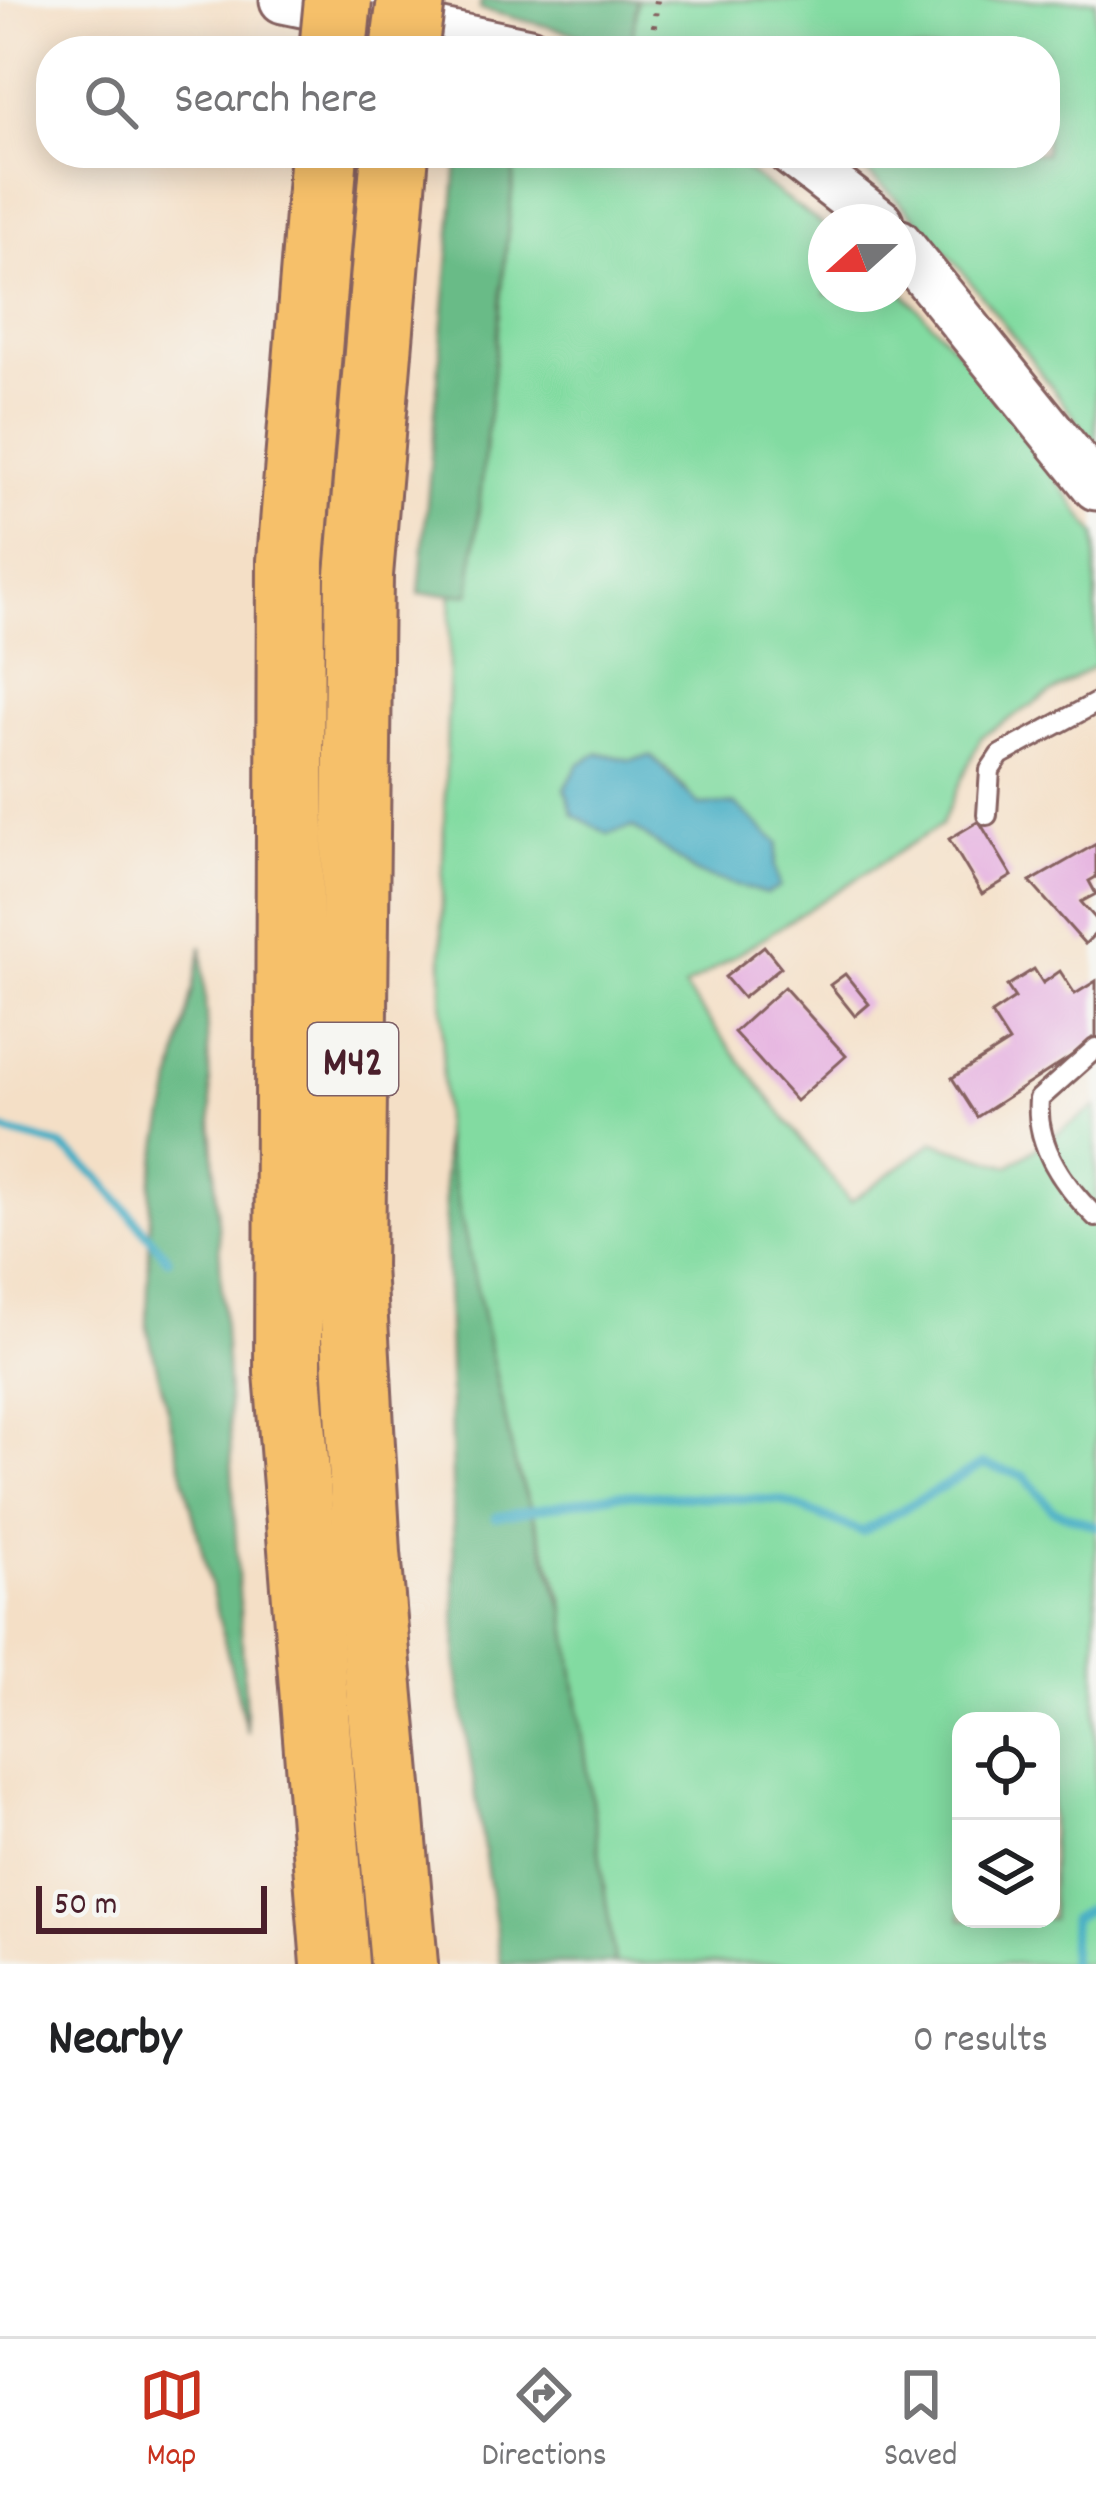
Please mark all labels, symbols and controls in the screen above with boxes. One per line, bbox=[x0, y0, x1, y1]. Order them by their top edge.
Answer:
search box bbox=[36, 36, 1060, 168]
icon: search bbox=[78, 69, 144, 135]
text: Search here bbox=[174, 70, 377, 134]
north arrow bbox=[808, 204, 916, 312]
road number: M42 bbox=[308, 1023, 398, 1095]
map controls bbox=[952, 1712, 1060, 1928]
button: locate bbox=[952, 1712, 1060, 1820]
button: layers bbox=[952, 1820, 1060, 1928]
scale bar bbox=[36, 1880, 267, 1933]
text: 50 m bbox=[54, 1883, 118, 1930]
text: Nearby bbox=[48, 2006, 181, 2078]
text: 0 results bbox=[913, 2015, 1048, 2070]
tab: Map bbox=[139, 2362, 205, 2481]
tab: Directions bbox=[482, 2362, 607, 2481]
tab: Saved bbox=[884, 2362, 957, 2481]

